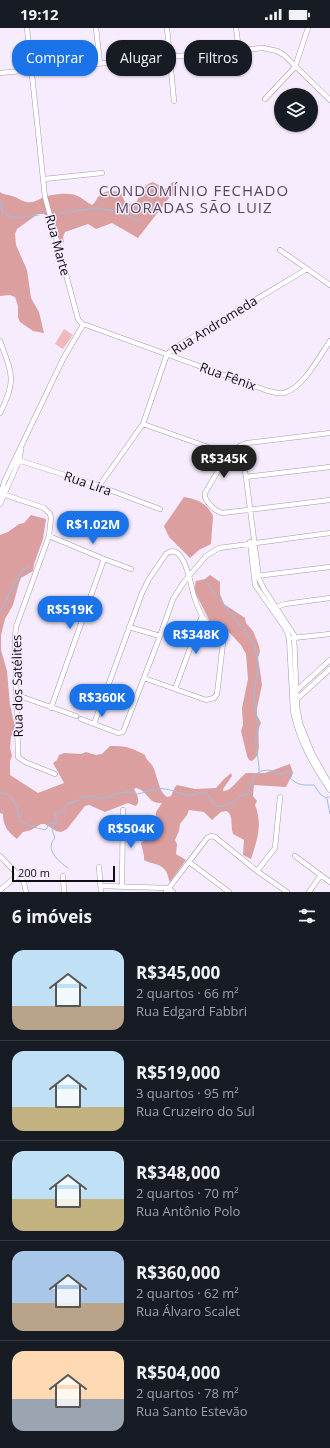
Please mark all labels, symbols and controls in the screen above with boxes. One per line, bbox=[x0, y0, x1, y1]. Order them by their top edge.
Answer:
text: 19:12 bbox=[20, 4, 59, 24]
chip: Comprar bbox=[12, 40, 98, 76]
chip: Alugar bbox=[106, 40, 176, 76]
chip: Filtros bbox=[184, 40, 252, 76]
map controls bbox=[274, 88, 318, 132]
button: layers bbox=[274, 88, 318, 132]
district label: CONDOMÍNIO FECHADO MORADAS SÃO LUIZ bbox=[99, 180, 289, 217]
street label: Rua Marte bbox=[41, 212, 75, 278]
street label: Rua Andromeda bbox=[168, 291, 260, 359]
street label: Rua Fênix bbox=[197, 358, 259, 395]
pin: R$345K bbox=[191, 445, 257, 479]
text: R$345K bbox=[201, 449, 247, 467]
street label: Rua Lira bbox=[62, 466, 114, 500]
pin: R$1.02M bbox=[56, 511, 130, 545]
text: R$1.02M bbox=[66, 515, 120, 533]
pin: R$519K bbox=[37, 596, 103, 630]
text: R$519K bbox=[47, 600, 93, 618]
pin: R$348K bbox=[163, 621, 229, 655]
text: R$348K bbox=[173, 625, 219, 643]
street label: Rua dos Satélites bbox=[7, 634, 27, 738]
pin: R$360K bbox=[69, 684, 135, 718]
text: R$360K bbox=[79, 688, 125, 706]
pin: R$504K bbox=[98, 815, 164, 849]
text: R$504K bbox=[108, 819, 154, 837]
scale bar bbox=[12, 864, 115, 883]
text: 200 m bbox=[18, 865, 50, 880]
text: 6 imóveis bbox=[12, 905, 92, 928]
icon: filters bbox=[296, 905, 318, 927]
text: R$345,000 bbox=[136, 961, 220, 984]
icon: home bbox=[44, 966, 92, 1014]
text: 2 quartos · 66 m² bbox=[136, 984, 239, 1002]
text: Rua Edgard Fabbri bbox=[136, 1002, 247, 1020]
text: R$519,000 bbox=[136, 1061, 220, 1084]
icon: home bbox=[44, 1067, 92, 1115]
text: 3 quartos · 95 m² bbox=[136, 1084, 239, 1102]
text: Rua Cruzeiro do Sul bbox=[136, 1102, 255, 1120]
text: R$348,000 bbox=[136, 1161, 220, 1184]
icon: home bbox=[44, 1167, 92, 1215]
text: 2 quartos · 70 m² bbox=[136, 1184, 239, 1202]
text: Rua Antônio Polo bbox=[136, 1202, 240, 1220]
text: R$360,000 bbox=[136, 1261, 220, 1284]
icon: home bbox=[44, 1267, 92, 1315]
text: 2 quartos · 62 m² bbox=[136, 1284, 239, 1302]
text: Rua Álvaro Scalet bbox=[136, 1302, 240, 1320]
text: R$504,000 bbox=[136, 1361, 220, 1384]
icon: home bbox=[44, 1367, 92, 1415]
text: 2 quartos · 78 m² bbox=[136, 1384, 239, 1402]
text: Rua Santo Estevão bbox=[136, 1402, 248, 1420]

